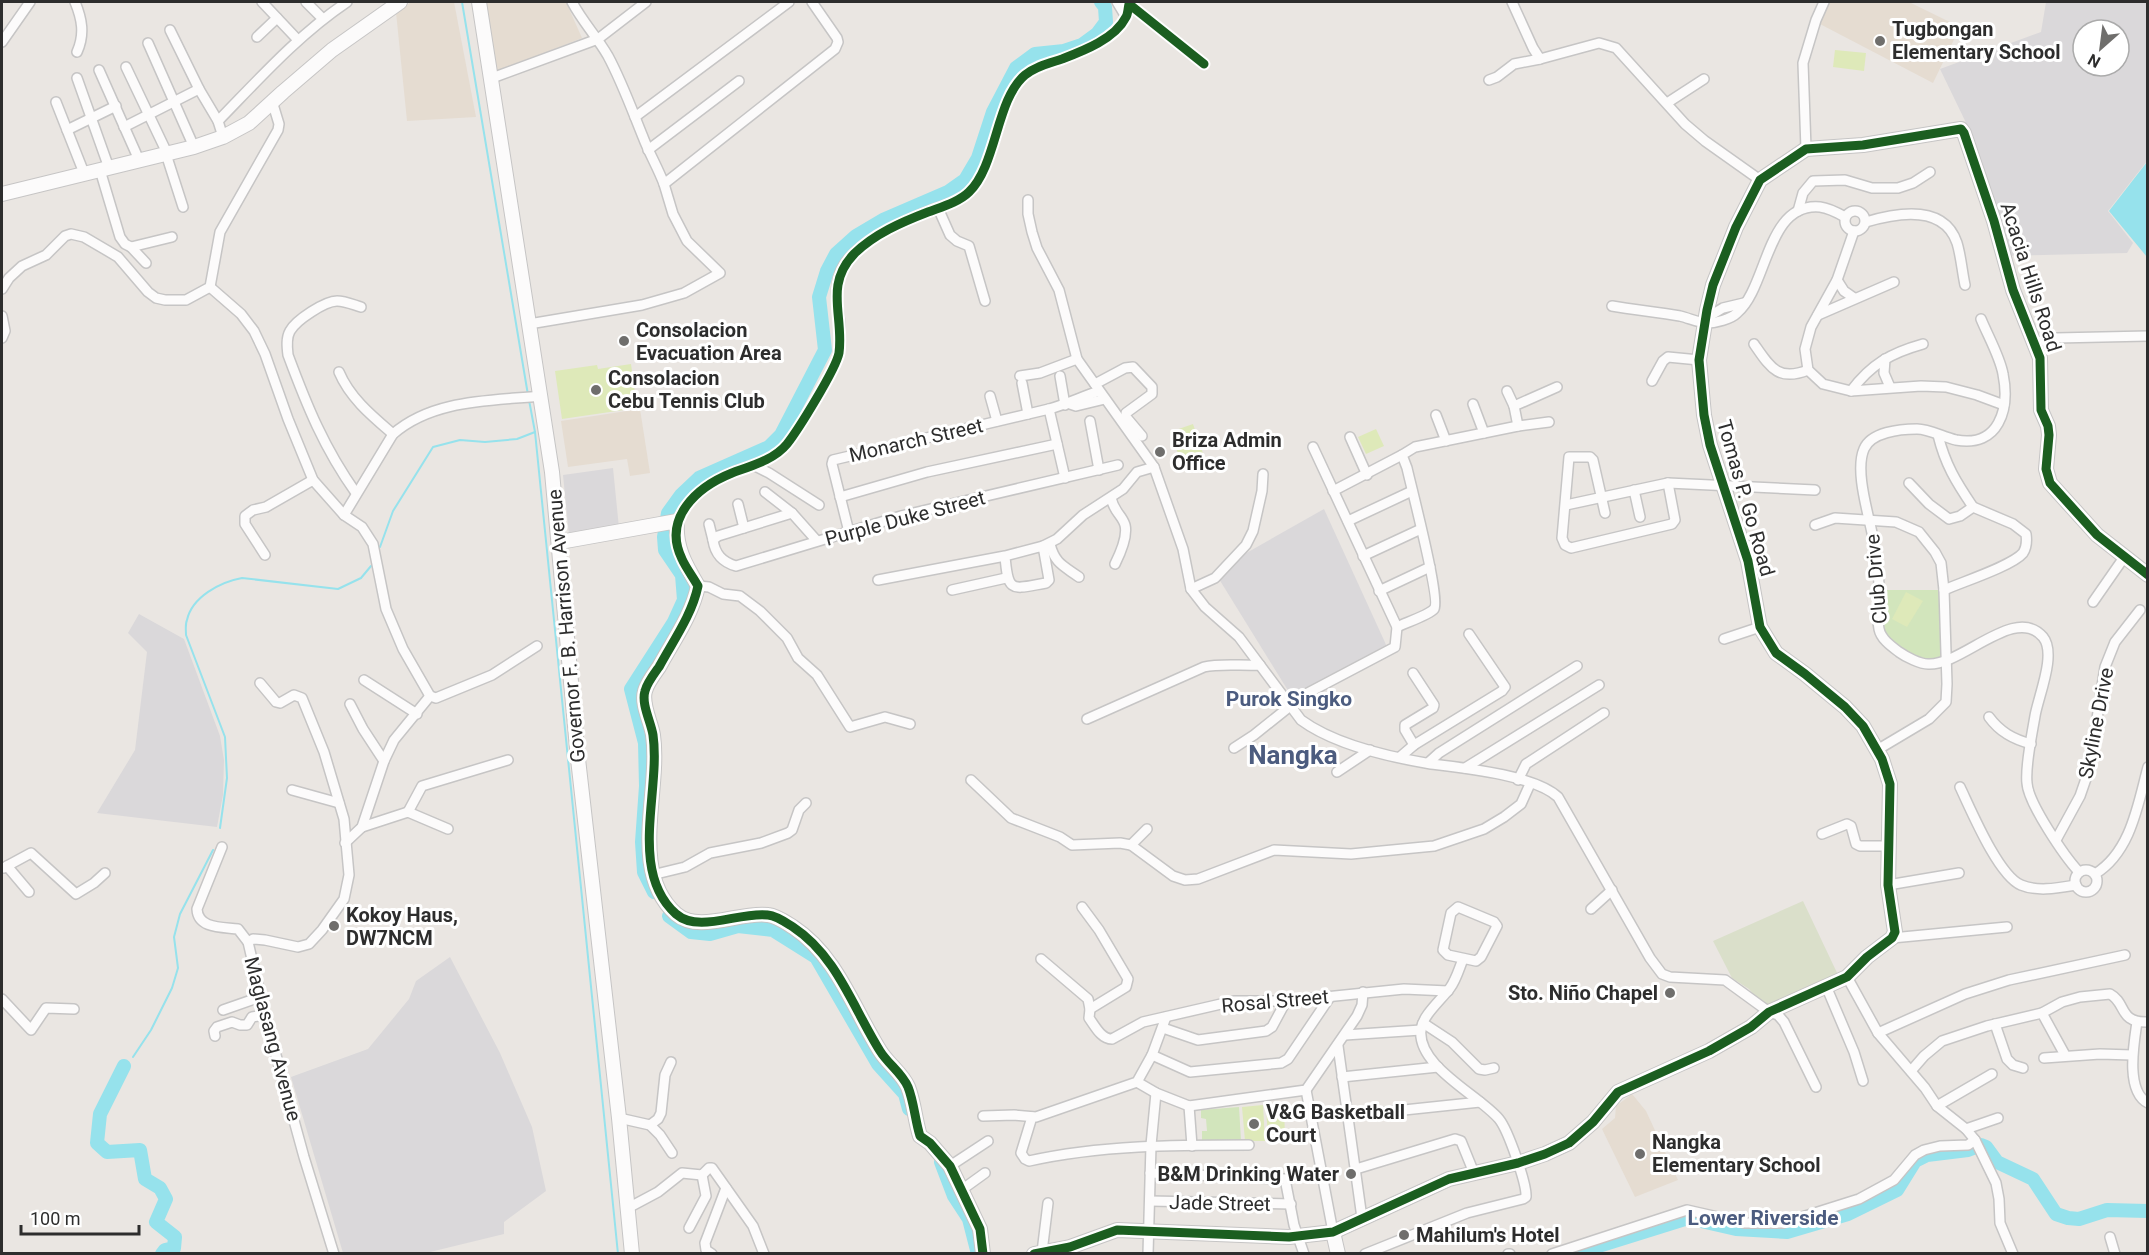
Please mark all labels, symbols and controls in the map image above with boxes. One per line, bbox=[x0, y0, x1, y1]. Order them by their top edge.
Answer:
place label: Tugbongan Elementary School bbox=[1892, 17, 2061, 64]
north arrow bbox=[2071, 18, 2131, 78]
marker: Tugbongan Elementary School bbox=[1873, 34, 1887, 48]
text: N bbox=[2085, 50, 2104, 72]
street label: Acacia Hills Road bbox=[1996, 199, 2066, 355]
place label: Consolacion Evacuation Area bbox=[636, 318, 782, 365]
marker: Consolacion Evacuation Area bbox=[617, 334, 631, 348]
place label: Consolacion Cebu Tennis Club bbox=[608, 366, 765, 413]
marker: Consolacion Cebu Tennis Club bbox=[589, 383, 603, 397]
street label: Monarch Street bbox=[847, 413, 985, 467]
street label: Tomas P. Go Road bbox=[1712, 417, 1780, 579]
place label: Briza Admin Office bbox=[1172, 428, 1282, 475]
marker: Briza Admin Office bbox=[1153, 445, 1167, 459]
street label: Purple Duke Street bbox=[822, 485, 988, 551]
street label: Governor F. B. Harrison Avenue bbox=[542, 488, 590, 764]
street label: Club Drive bbox=[1860, 533, 1892, 625]
street label: Skyline Drive bbox=[2073, 665, 2119, 781]
district label: Purok Singko bbox=[1226, 687, 1352, 711]
district label: Nangka bbox=[1248, 740, 1338, 770]
place label: Kokoy Haus, DW7NCM bbox=[346, 903, 458, 950]
marker: Kokoy Haus, DW7NCM bbox=[327, 919, 341, 933]
street label: Maglasang Avenue bbox=[240, 954, 306, 1124]
place label: Sto. Niño Chapel bbox=[1508, 981, 1658, 1005]
street label: Rosal Street bbox=[1220, 984, 1330, 1018]
marker: Sto. Niño Chapel bbox=[1663, 986, 1677, 1000]
place label: V&G Basketball Court bbox=[1266, 1100, 1405, 1147]
marker: V&G Basketball Court bbox=[1247, 1117, 1261, 1131]
place label: Nangka Elementary School bbox=[1652, 1130, 1821, 1177]
marker: Nangka Elementary School bbox=[1633, 1147, 1647, 1161]
place label: B&M Drinking Water bbox=[1157, 1162, 1340, 1186]
marker: B&M Drinking Water bbox=[1344, 1167, 1358, 1181]
street label: Jade Street bbox=[1169, 1190, 1271, 1216]
scale bar bbox=[21, 1198, 140, 1236]
district label: Lower Riverside bbox=[1688, 1206, 1838, 1230]
text: 100 m bbox=[30, 1208, 81, 1229]
place label: Mahilum's Hotel bbox=[1416, 1223, 1560, 1247]
marker: Mahilum's Hotel bbox=[1397, 1228, 1411, 1242]

